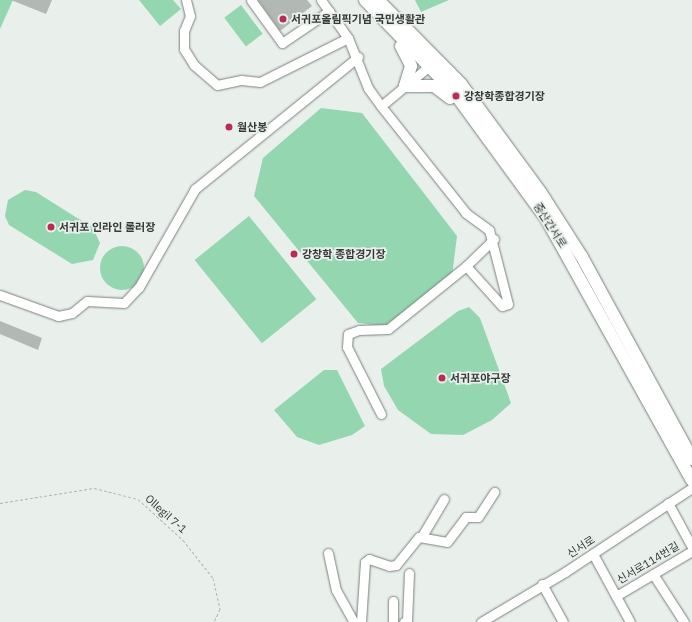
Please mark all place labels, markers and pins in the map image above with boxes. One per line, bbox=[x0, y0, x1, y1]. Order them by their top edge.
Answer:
place label: 서귀포올림픽기념 국민생활관 bbox=[291, 12, 425, 26]
marker: 서귀포올림픽기념 국민생활관 bbox=[278, 14, 288, 24]
place label: 강창학종합경기장 bbox=[464, 89, 545, 103]
marker: 강창학종합경기장 bbox=[451, 91, 461, 101]
place label: 월산봉 bbox=[237, 120, 267, 134]
marker: 월산봉 bbox=[224, 122, 234, 132]
place label: 서귀포 인라인 롤러장 bbox=[59, 220, 155, 234]
marker: 서귀포 인라인 롤러장 bbox=[46, 222, 56, 232]
place label: 강창학 종합경기장 bbox=[302, 247, 386, 261]
marker: 강창학 종합경기장 bbox=[289, 249, 299, 259]
place label: 서귀포야구장 bbox=[450, 371, 511, 385]
marker: 서귀포야구장 bbox=[437, 373, 447, 383]

